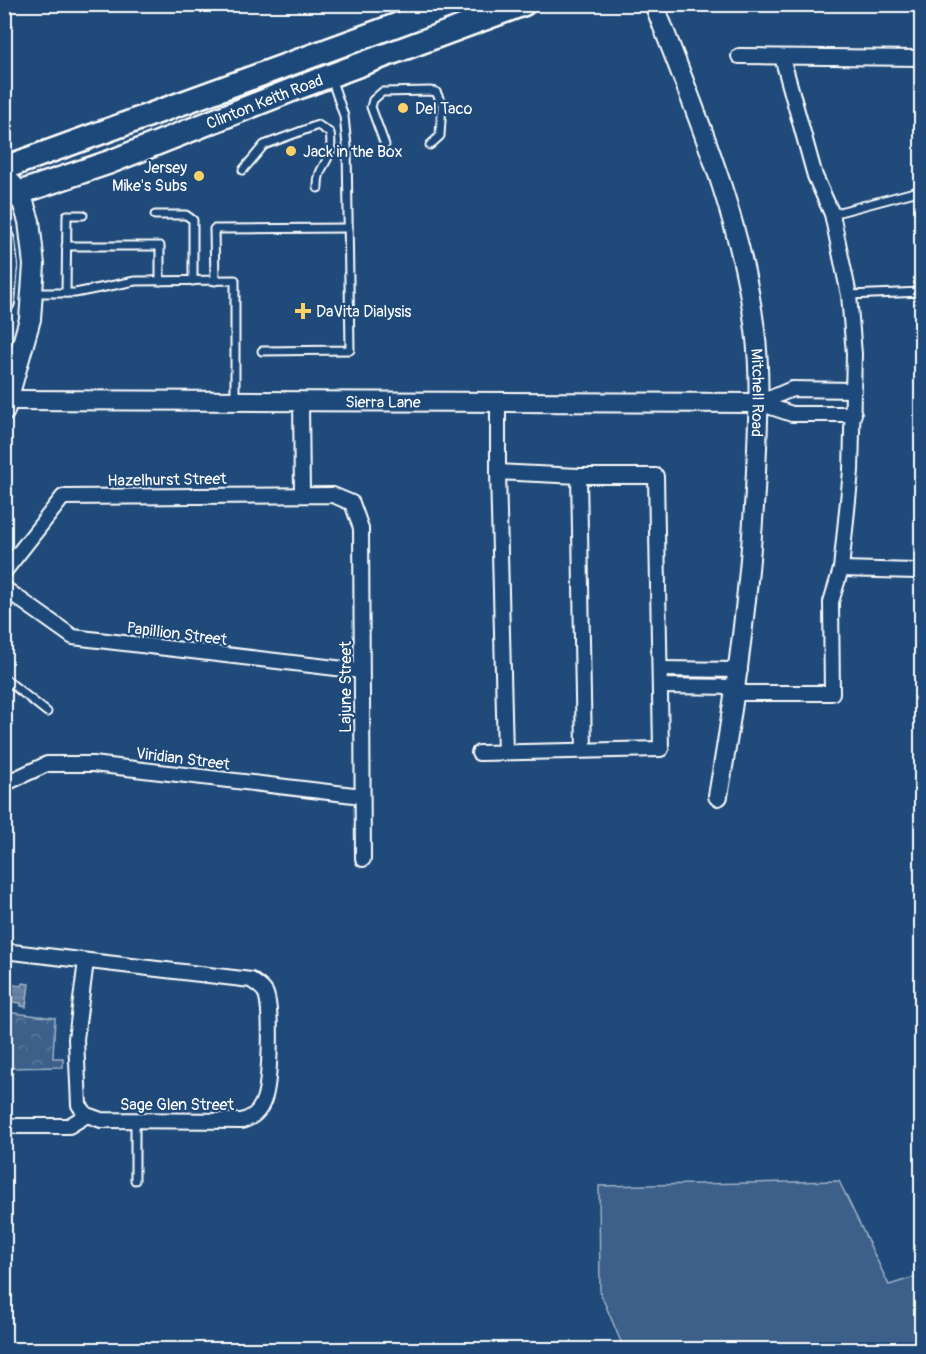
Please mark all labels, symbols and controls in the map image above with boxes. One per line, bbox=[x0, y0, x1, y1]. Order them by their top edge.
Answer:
street label: Clinton Keith Road bbox=[204, 70, 326, 134]
place label: Del Taco bbox=[415, 99, 473, 119]
marker: Del Taco bbox=[396, 101, 410, 115]
place label: Jack in the Box bbox=[303, 142, 402, 162]
marker: Jack in the Box bbox=[284, 144, 298, 158]
place label: Jersey Mike's Subs bbox=[112, 158, 187, 196]
marker: Jersey Mike's Subs bbox=[192, 169, 206, 183]
marker: DaVita Dialysis bbox=[294, 302, 312, 320]
place label: DaVita Dialysis bbox=[316, 302, 411, 322]
street label: Mitchell Road bbox=[746, 348, 768, 437]
street label: Sierra Lane bbox=[345, 392, 421, 413]
street label: Hazelhurst Street bbox=[107, 469, 227, 491]
street label: Papillion Street bbox=[126, 618, 229, 650]
street label: Lajune Street bbox=[336, 641, 356, 733]
street label: Viridian Street bbox=[135, 743, 232, 775]
street label: Sage Glen Street bbox=[120, 1095, 235, 1115]

